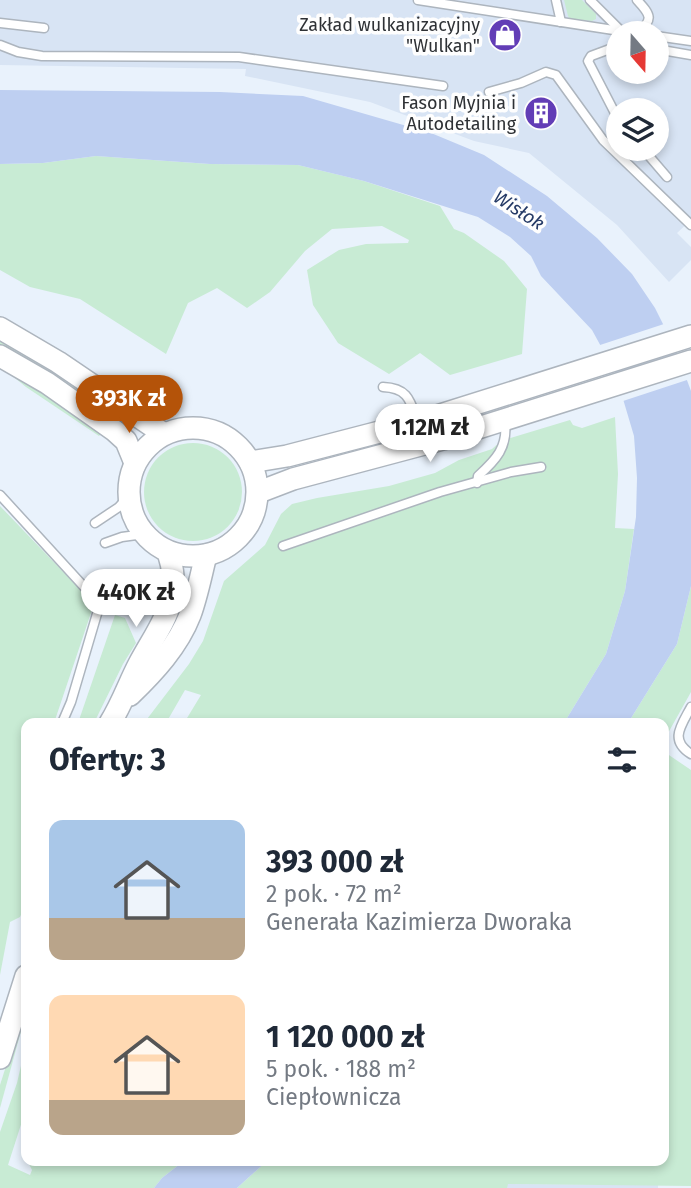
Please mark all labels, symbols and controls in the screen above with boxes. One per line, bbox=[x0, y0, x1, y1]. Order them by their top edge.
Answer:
place label: Zakład wulkanizacyjny "Wulkan" bbox=[299, 14, 480, 57]
shop icon: Zakład wulkanizacyjny "Wulkan" bbox=[486, 16, 524, 54]
north arrow bbox=[606, 21, 668, 84]
map controls bbox=[606, 21, 669, 161]
place label: Fason Myjnia i Autodetailing bbox=[401, 92, 517, 135]
building icon: Fason Myjnia i Autodetailing bbox=[522, 94, 560, 132]
button: layers bbox=[606, 98, 669, 161]
water label: Wisłok bbox=[489, 185, 549, 235]
pin: 393K zł bbox=[64, 376, 194, 435]
text: 393K zł bbox=[92, 384, 166, 412]
pin: 1.12M zł bbox=[358, 405, 502, 464]
text: 1.12M zł bbox=[391, 413, 469, 441]
pin: 440K zł bbox=[71, 570, 201, 629]
text: 440K zł bbox=[97, 578, 175, 606]
icon: filters bbox=[603, 741, 641, 779]
text: Oferty: 3 bbox=[49, 742, 166, 778]
text: 393 000 zł bbox=[266, 844, 404, 880]
icon: home bbox=[105, 848, 189, 932]
text: 2 pok. · 72 m² bbox=[266, 880, 402, 908]
text: Generała Kazimierza Dworaka bbox=[266, 908, 572, 936]
text: 1 120 000 zł bbox=[266, 1019, 425, 1055]
icon: home bbox=[105, 1023, 189, 1107]
text: 5 pok. · 188 m² bbox=[266, 1055, 416, 1083]
text: Ciepłownicza bbox=[266, 1083, 402, 1111]

